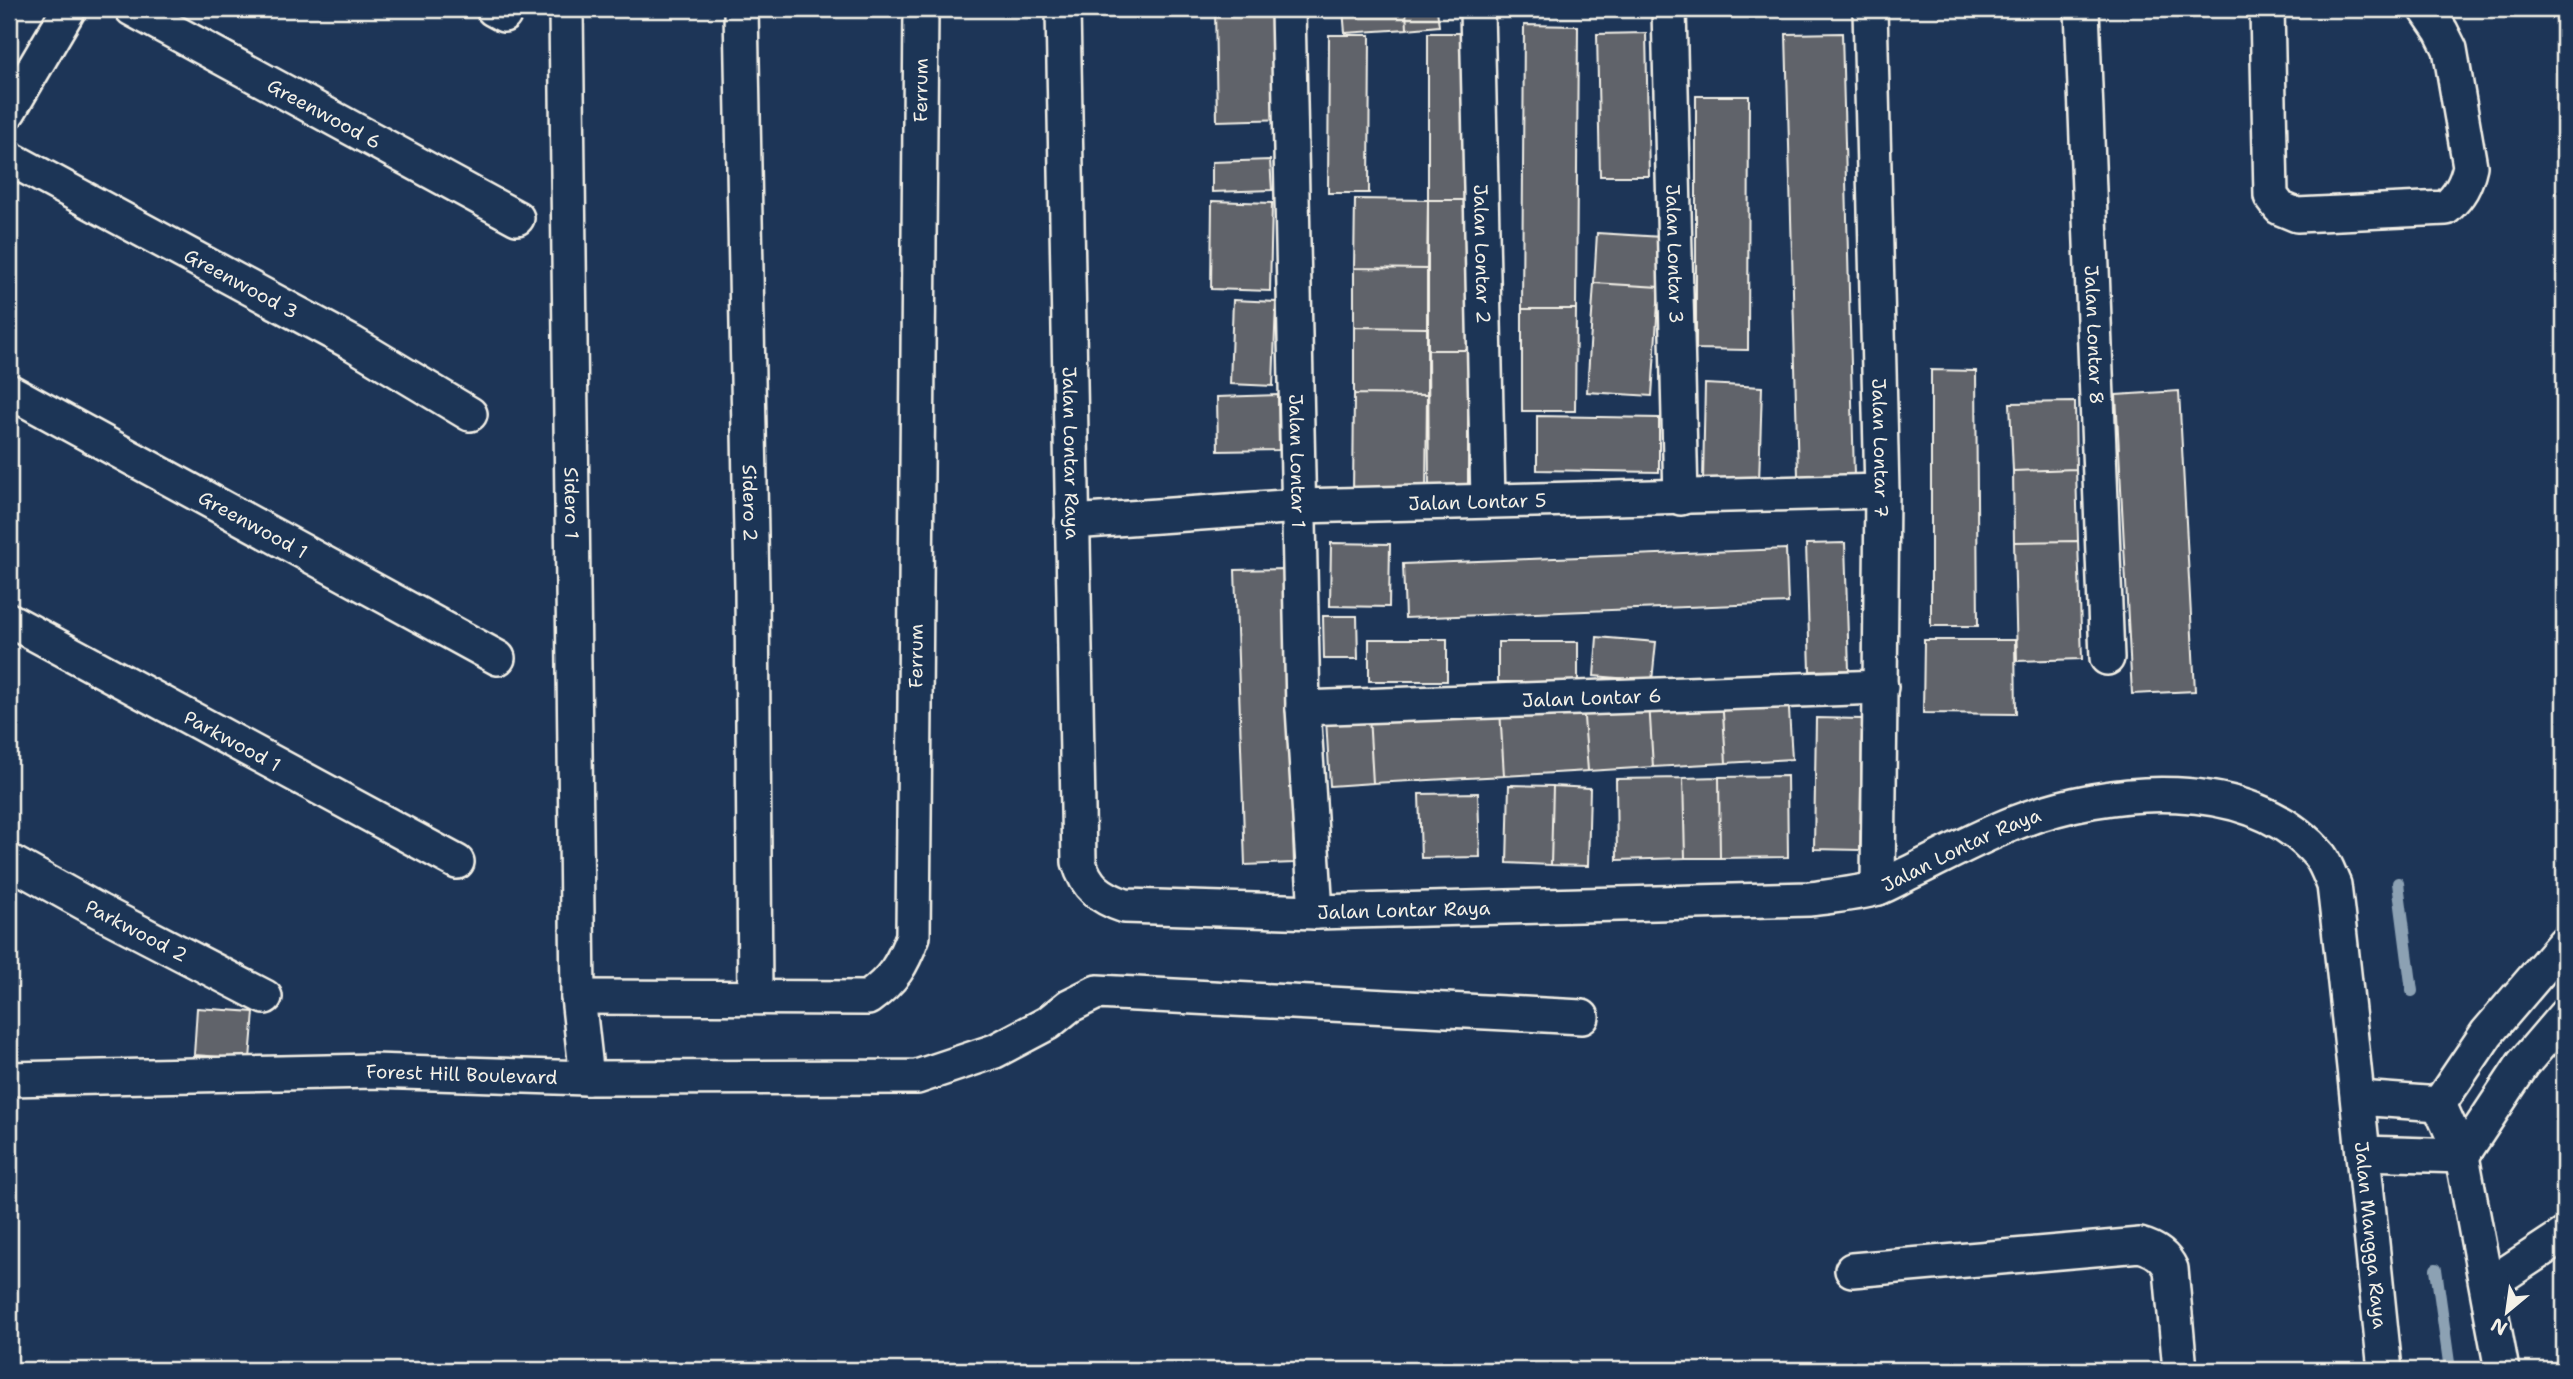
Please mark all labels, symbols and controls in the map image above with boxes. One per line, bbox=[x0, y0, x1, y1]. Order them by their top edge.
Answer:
street label: Ferrum bbox=[908, 58, 933, 122]
street label: Greenwood 6 bbox=[263, 72, 386, 155]
street label: Jalan Lontar 2 bbox=[1468, 184, 1497, 324]
street label: Jalan Lontar 3 bbox=[1661, 184, 1689, 324]
street label: Greenwood 3 bbox=[180, 242, 303, 324]
street label: Jalan Lontar 8 bbox=[2079, 264, 2110, 405]
street label: Jalan Lontar Raya bbox=[1057, 366, 1085, 540]
street label: Jalan Lontar 7 bbox=[1867, 378, 1895, 518]
street label: Jalan Lontar 1 bbox=[1284, 393, 1312, 528]
street label: Sidero 2 bbox=[737, 464, 764, 542]
street label: Sidero 1 bbox=[559, 467, 585, 539]
street label: Greenwood 1 bbox=[194, 484, 312, 564]
street label: Jalan Lontar 5 bbox=[1408, 487, 1547, 516]
street label: Ferrum bbox=[903, 624, 928, 688]
street label: Jalan Lontar 6 bbox=[1522, 682, 1662, 713]
street label: Parkwood 1 bbox=[180, 704, 285, 777]
street label: Jalan Lontar Raya bbox=[1877, 802, 2044, 897]
street label: Parkwood 2 bbox=[81, 893, 192, 967]
street label: Jalan Lontar Raya bbox=[1317, 895, 1491, 924]
street label: Forest Hill Boulevard bbox=[366, 1058, 558, 1090]
street label: Jalan Mangga Raya bbox=[2349, 1140, 2393, 1330]
north arrow bbox=[2472, 1278, 2542, 1348]
text: N bbox=[2486, 1312, 2512, 1341]

